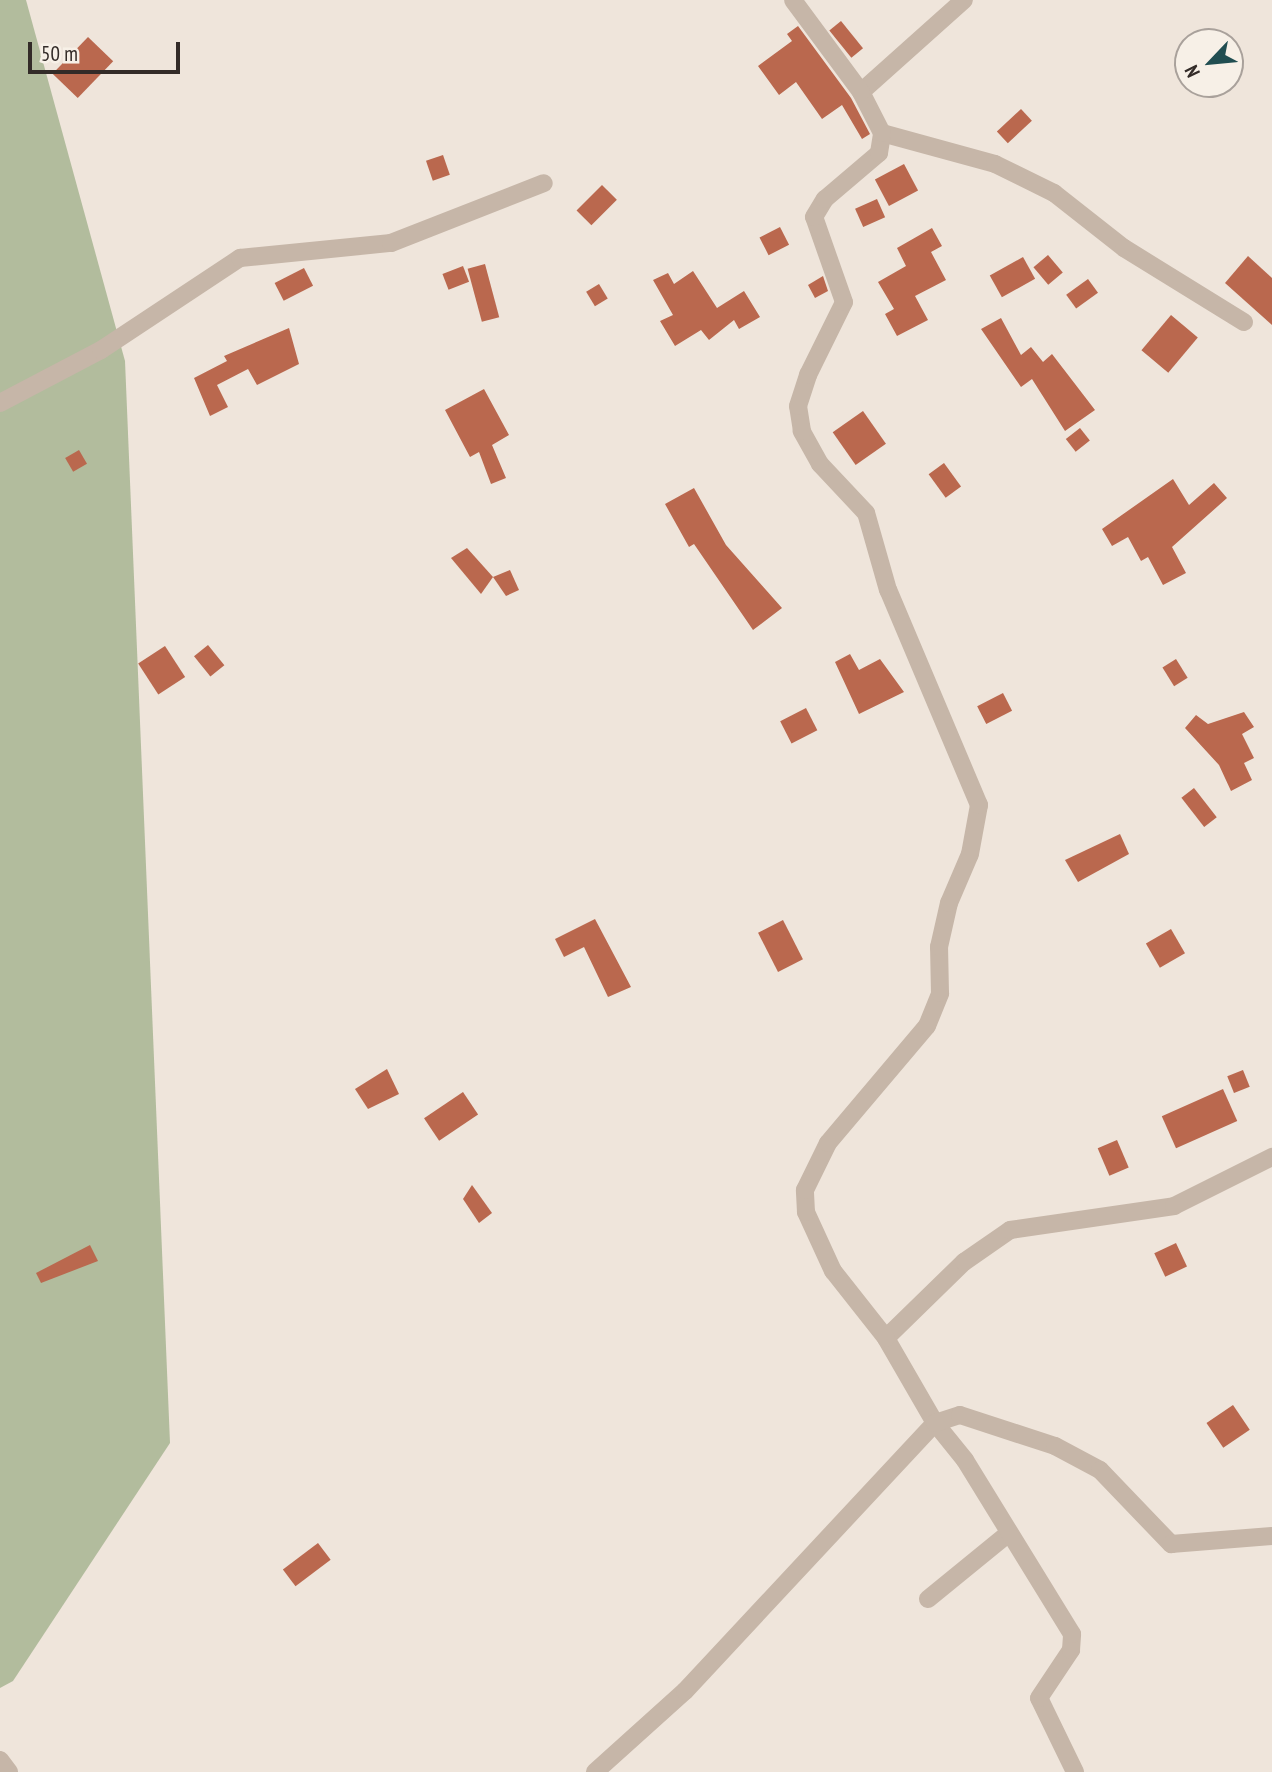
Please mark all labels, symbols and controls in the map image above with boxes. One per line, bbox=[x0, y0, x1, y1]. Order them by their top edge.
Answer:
scale bar bbox=[32, 28, 184, 72]
north arrow bbox=[1174, 28, 1244, 98]
text: 50 m bbox=[41, 40, 78, 67]
text: N bbox=[1179, 61, 1205, 81]

